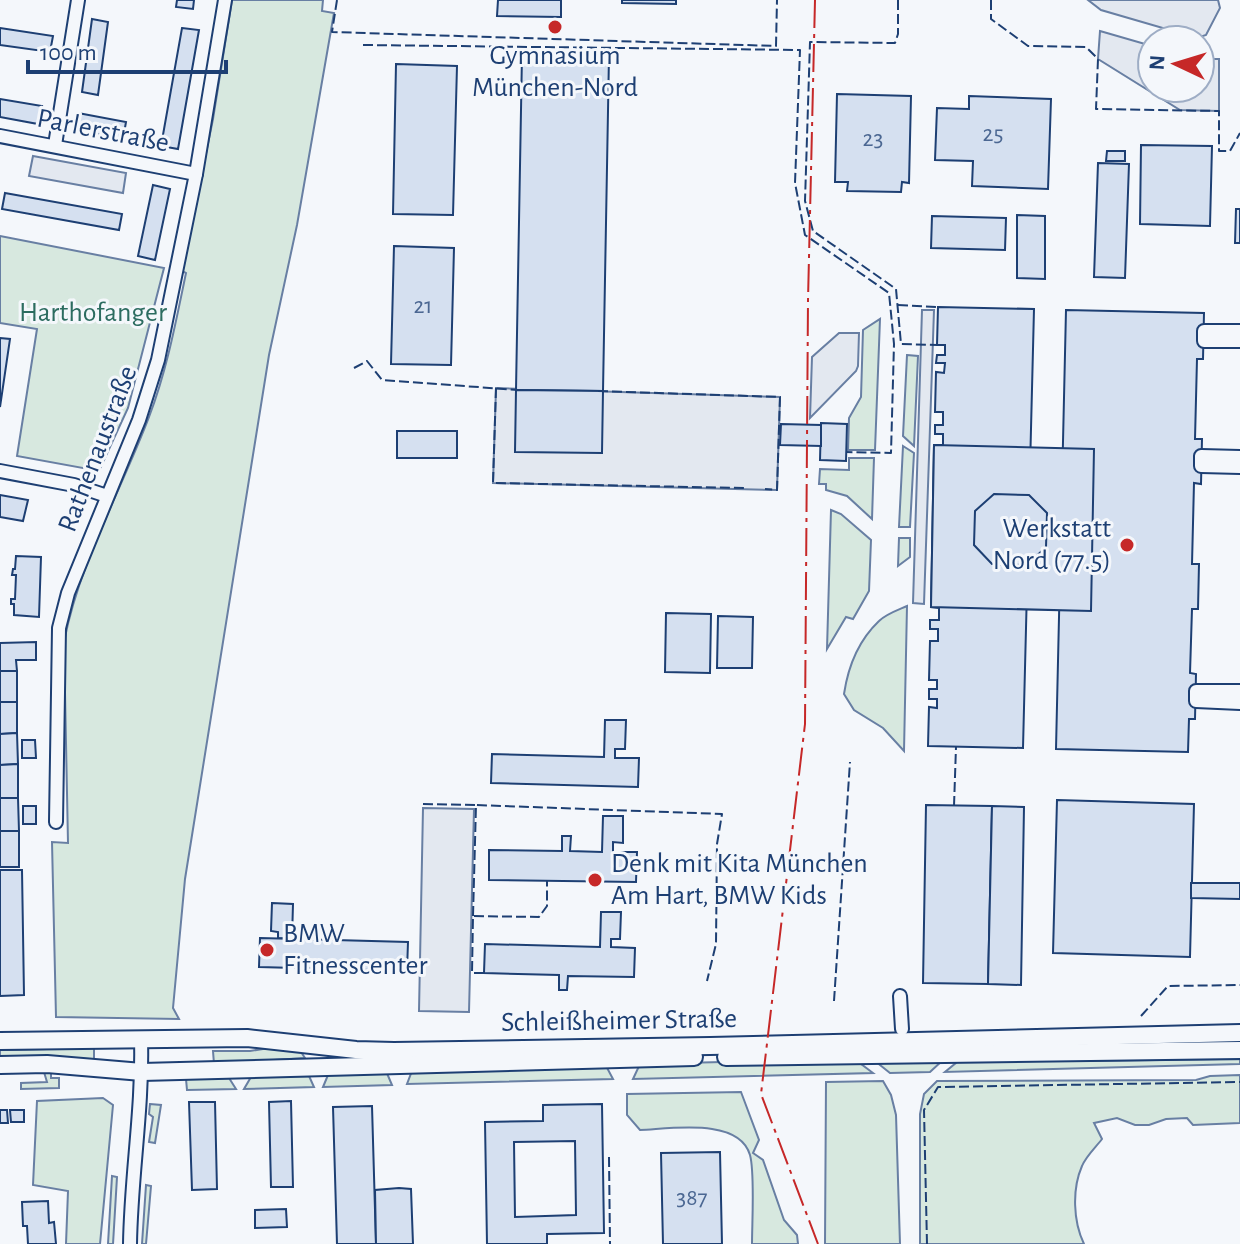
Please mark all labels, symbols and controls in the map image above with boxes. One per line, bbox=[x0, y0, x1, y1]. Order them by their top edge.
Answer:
marker: Gymnasium München-Nord bbox=[546, 18, 564, 36]
scale bar bbox=[28, 24, 226, 74]
north arrow bbox=[1136, 24, 1216, 104]
text: 100 m bbox=[40, 41, 97, 65]
place label: Gymnasium München-Nord bbox=[472, 42, 638, 102]
text: N bbox=[1146, 54, 1169, 71]
street label: Parlerstraße bbox=[35, 104, 171, 158]
house number: 25 bbox=[983, 122, 1003, 146]
house number: 23 bbox=[863, 127, 883, 151]
house number: 21 bbox=[413, 294, 433, 318]
park label: Harthofanger bbox=[19, 299, 167, 327]
street label: Rathenaustraße bbox=[53, 362, 143, 536]
place label: Werkstatt Nord (77.5) bbox=[993, 515, 1111, 575]
marker: Werkstatt Nord (77.5) bbox=[1118, 536, 1136, 554]
place label: Denk mit Kita München Am Hart, BMW Kids bbox=[611, 850, 868, 910]
marker: Denk mit Kita München Am Hart, BMW Kids bbox=[586, 871, 604, 889]
place label: BMW Fitnesscenter bbox=[283, 920, 428, 980]
marker: BMW Fitnesscenter bbox=[258, 941, 276, 959]
street label: Schleißheimer Straße bbox=[501, 1005, 737, 1037]
house number: 387 bbox=[676, 1186, 708, 1210]

